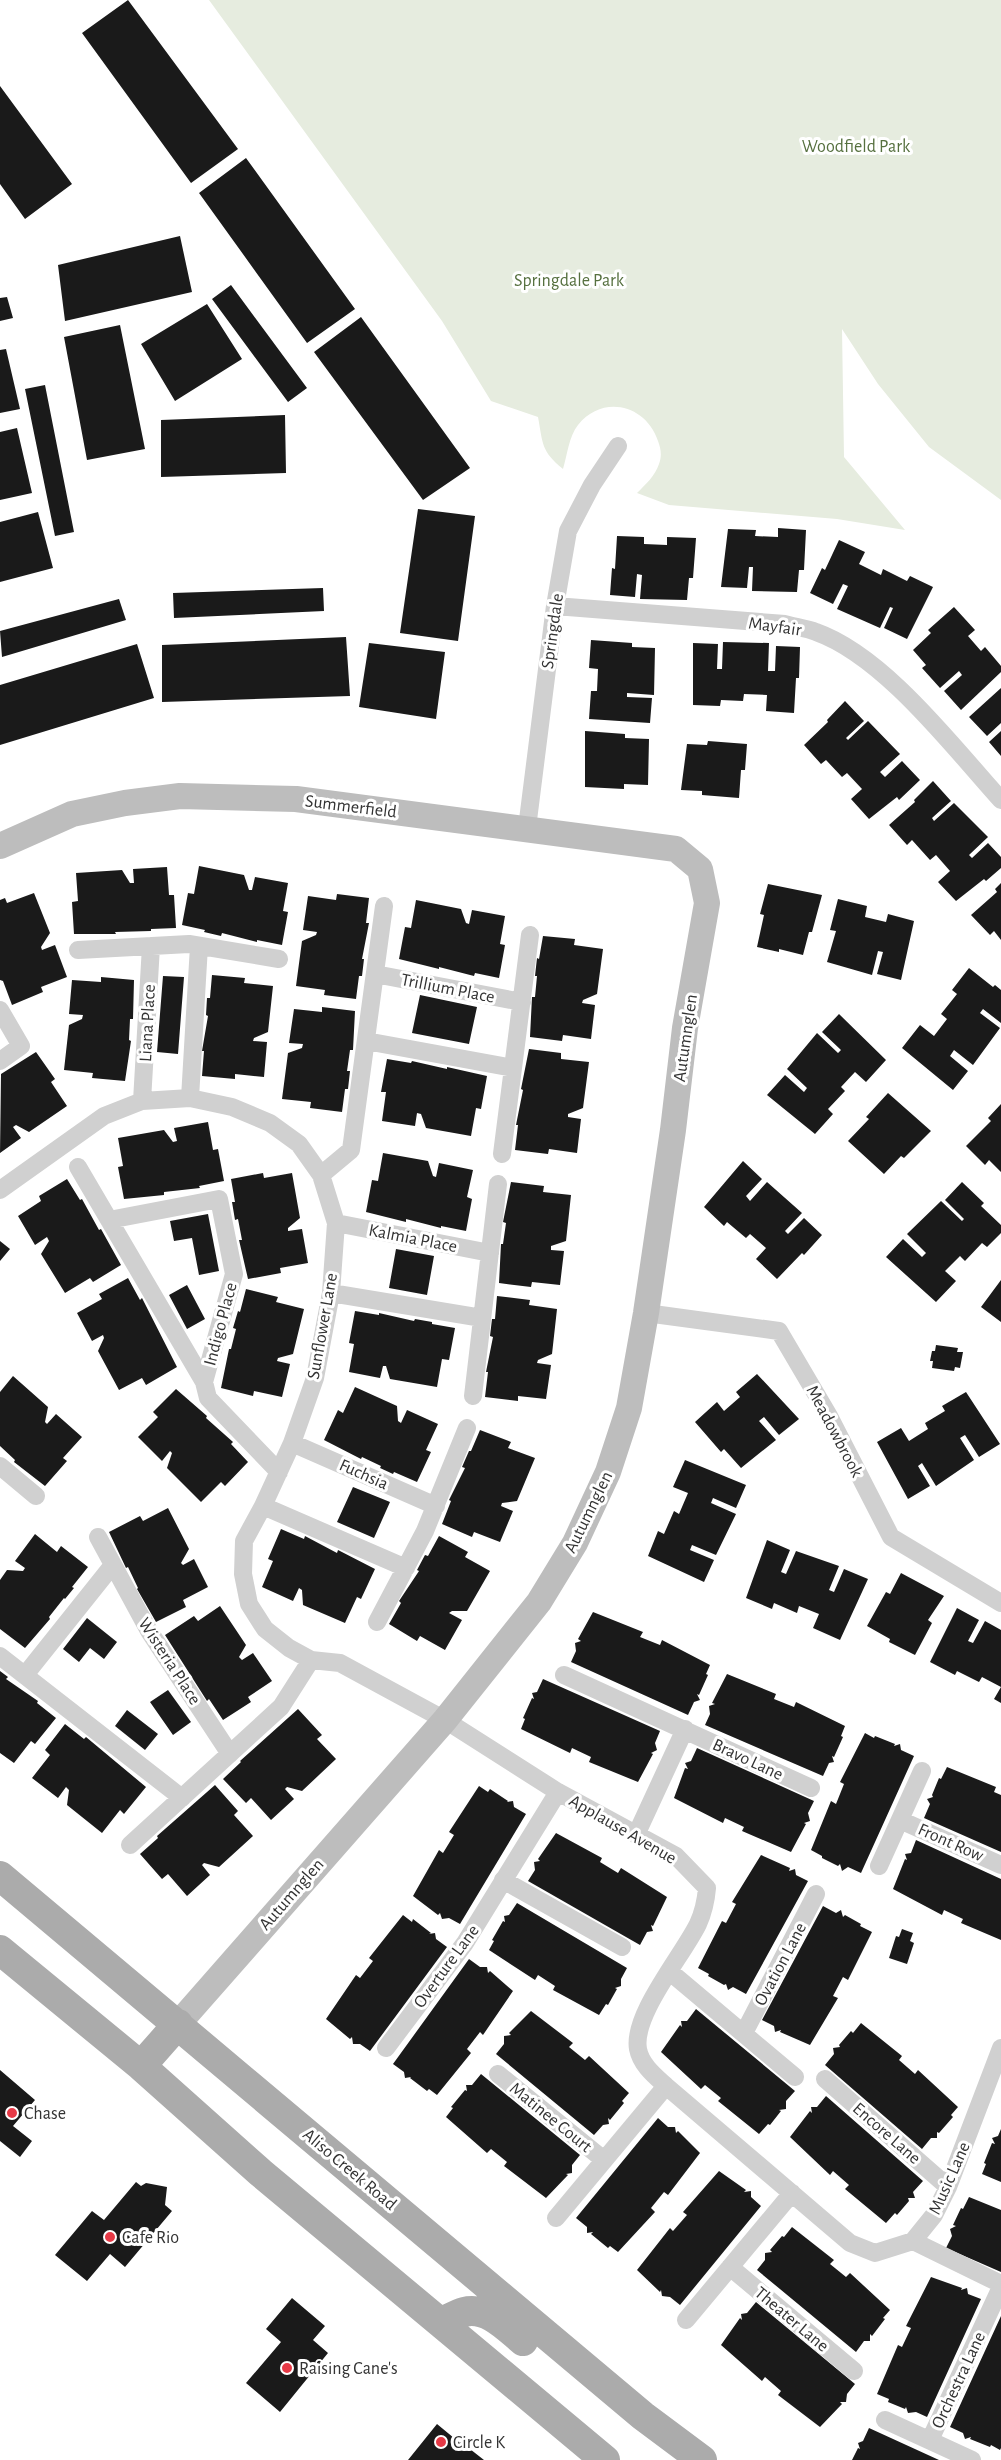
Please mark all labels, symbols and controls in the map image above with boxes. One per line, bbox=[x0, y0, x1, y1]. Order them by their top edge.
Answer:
park label: Woodfield Park bbox=[802, 138, 911, 156]
park label: Springdale Park bbox=[514, 272, 625, 290]
street label: Springdale bbox=[539, 592, 567, 670]
street label: Mayfair bbox=[747, 614, 803, 640]
street label: Summerfield bbox=[304, 792, 398, 822]
street label: Trillium Place bbox=[400, 971, 496, 1007]
street label: Liana Place bbox=[137, 984, 159, 1062]
street label: Autumnglen bbox=[671, 993, 701, 1083]
street label: Kalmia Place bbox=[367, 1222, 459, 1256]
street label: Sunflower Lane bbox=[305, 1272, 341, 1381]
street label: Indigo Place bbox=[201, 1281, 241, 1368]
street label: Meadowbrook bbox=[802, 1383, 866, 1481]
street label: Fuchsia bbox=[336, 1456, 391, 1494]
street label: Autumnglen bbox=[561, 1469, 616, 1556]
street label: Wisteria Place bbox=[134, 1615, 204, 1708]
street label: Bravo Lane bbox=[710, 1736, 786, 1784]
street label: Applause Avenue bbox=[566, 1792, 679, 1868]
street label: Front Row bbox=[915, 1821, 986, 1865]
street label: Autumnglen bbox=[256, 1855, 328, 1934]
street label: Ovation Lane bbox=[752, 1920, 810, 2009]
street label: Overture Lane bbox=[411, 1922, 483, 2011]
street label: Matinee Court bbox=[506, 2079, 595, 2156]
street label: Encore Lane bbox=[849, 2100, 924, 2168]
place label: Chase bbox=[24, 2105, 66, 2123]
marker: Chase bbox=[5, 2106, 19, 2120]
street label: Aliso Creek Road bbox=[299, 2126, 400, 2214]
street label: Music Lane bbox=[926, 2140, 974, 2217]
place label: Cafe Rio bbox=[122, 2229, 179, 2247]
marker: Cafe Rio bbox=[103, 2230, 117, 2244]
street label: Theater Lane bbox=[751, 2284, 832, 2356]
street label: Orchestra Lane bbox=[929, 2329, 989, 2432]
place label: Raising Cane's bbox=[299, 2360, 398, 2378]
marker: Raising Cane's bbox=[280, 2361, 294, 2375]
place label: Circle K bbox=[453, 2434, 505, 2452]
marker: Circle K bbox=[434, 2435, 448, 2449]

